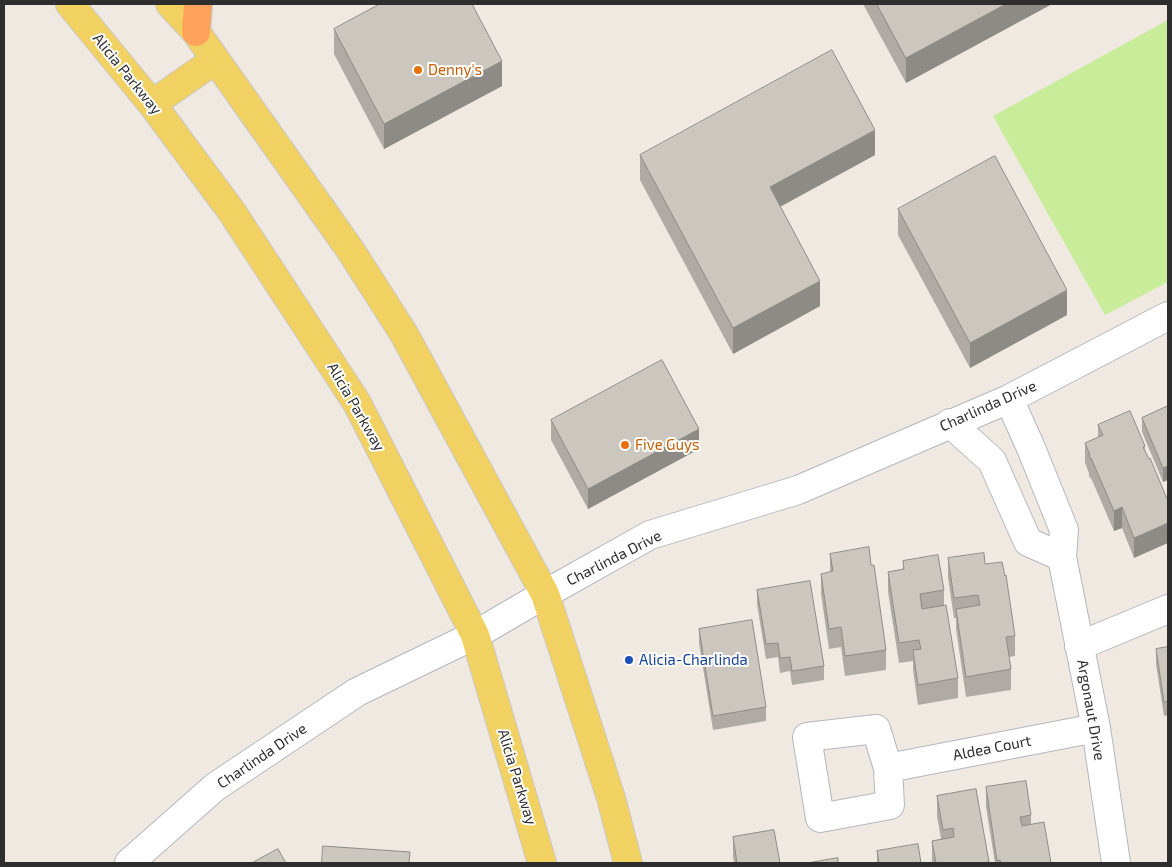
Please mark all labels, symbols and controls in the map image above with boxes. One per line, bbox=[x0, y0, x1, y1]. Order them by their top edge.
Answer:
street label: Alicia Parkway bbox=[89, 30, 165, 118]
place label: Denny's bbox=[428, 61, 482, 79]
marker: Denny's bbox=[412, 64, 424, 76]
street label: Alicia Parkway bbox=[323, 360, 389, 454]
street label: Charlinda Drive bbox=[937, 377, 1039, 435]
place label: Five Guys bbox=[635, 436, 700, 454]
marker: Five Guys bbox=[619, 439, 631, 451]
street label: Charlinda Drive bbox=[563, 526, 665, 590]
place label: Alicia-Charlinda bbox=[639, 651, 748, 669]
marker: Alicia-Charlinda bbox=[623, 654, 635, 666]
street label: Argonaut Drive bbox=[1073, 658, 1109, 762]
street label: Charlinda Drive bbox=[214, 719, 310, 793]
street label: Alicia Parkway bbox=[494, 727, 540, 827]
street label: Aldea Court bbox=[951, 732, 1033, 764]

